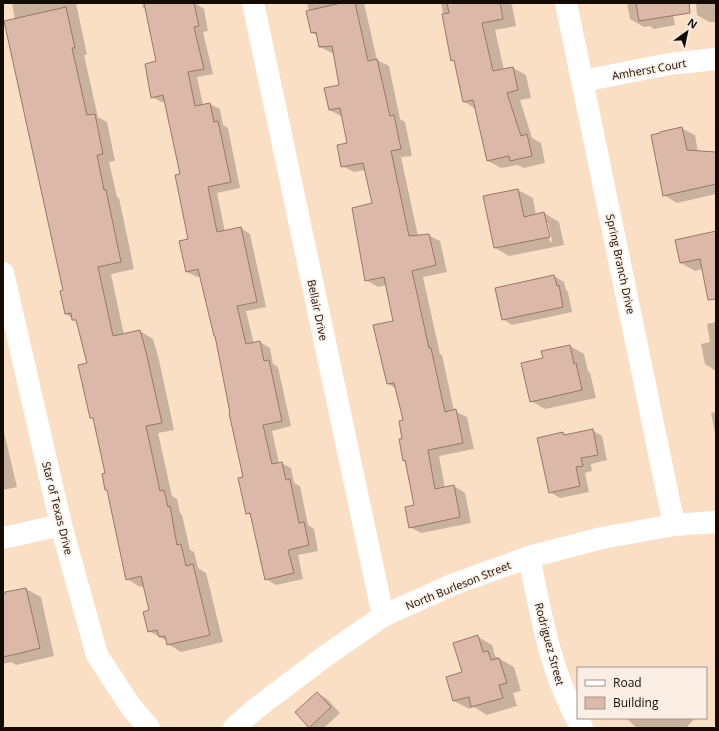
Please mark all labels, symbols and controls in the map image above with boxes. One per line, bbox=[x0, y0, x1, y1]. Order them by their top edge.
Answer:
north arrow bbox=[667, 12, 707, 52]
text: N bbox=[685, 14, 701, 32]
street label: Amherst Court bbox=[611, 55, 687, 83]
street label: Spring Branch Drive bbox=[603, 213, 639, 315]
street label: Bellair Drive bbox=[304, 278, 332, 342]
street label: Star of Texas Drive bbox=[39, 460, 77, 556]
street label: North Burleson Street bbox=[403, 557, 513, 613]
street label: Rodriguez Street bbox=[532, 601, 568, 687]
legend bbox=[577, 667, 707, 719]
text: Road bbox=[613, 674, 642, 691]
text: Building bbox=[613, 694, 659, 711]

